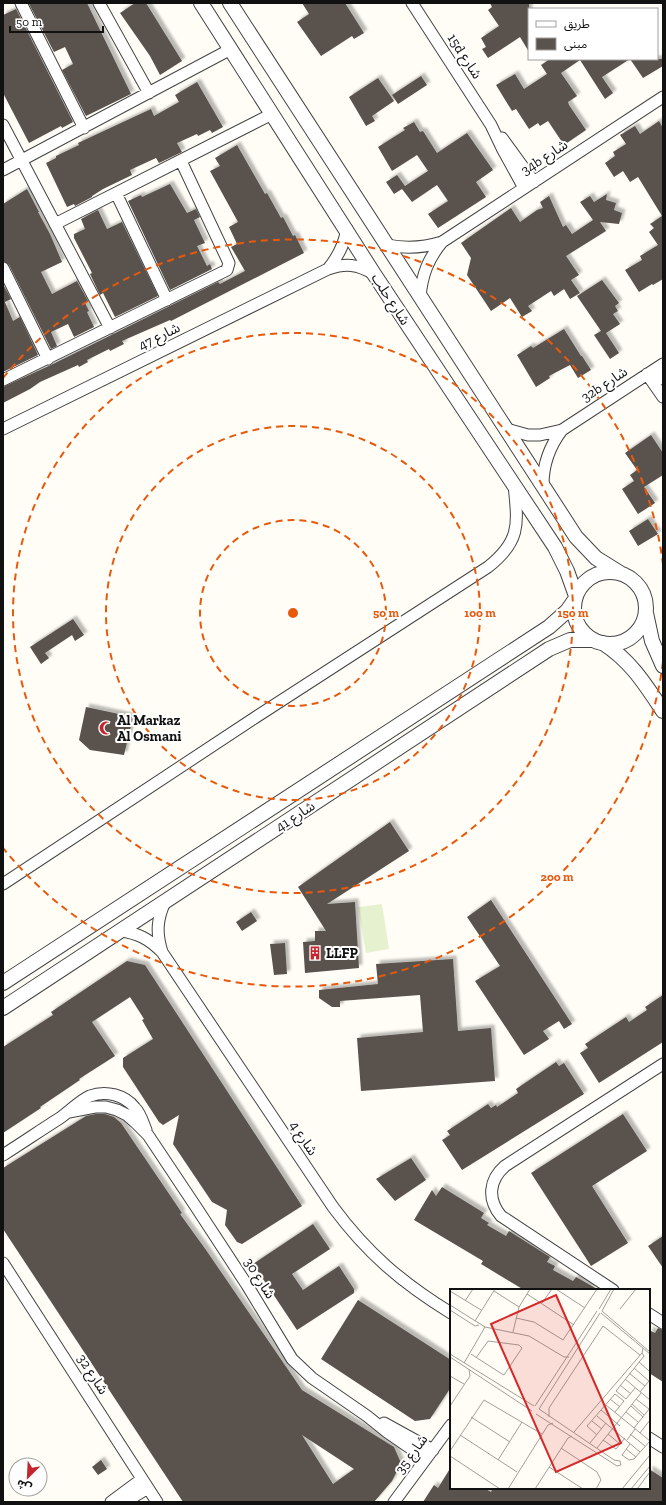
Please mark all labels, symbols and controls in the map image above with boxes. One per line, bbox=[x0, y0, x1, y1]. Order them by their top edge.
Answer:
scale bar bbox=[10, 8, 103, 34]
legend bbox=[528, 8, 658, 60]
text: 50 m bbox=[16, 15, 43, 29]
text: طريق bbox=[564, 17, 590, 32]
street label: 15d شارع bbox=[442, 30, 486, 83]
text: مبنى bbox=[564, 37, 587, 51]
street label: 34b شارع bbox=[518, 136, 572, 180]
street label: شارع حلب bbox=[366, 270, 414, 329]
street label: شارع 47 bbox=[136, 319, 184, 356]
street label: 32b شارع bbox=[578, 363, 632, 407]
centre of rings bbox=[286, 606, 300, 620]
text: 50 m bbox=[373, 606, 399, 620]
text: 100 m bbox=[464, 606, 496, 620]
text: 150 m bbox=[558, 606, 589, 620]
place label: Al Markaz Al Osmani bbox=[117, 712, 181, 745]
mosque icon: Al Markaz Al Osmani bbox=[98, 720, 114, 736]
street label: شارع 41 bbox=[272, 797, 319, 837]
text: 200 m bbox=[540, 870, 574, 884]
building icon: LLFP bbox=[307, 945, 323, 961]
place label: LLFP bbox=[326, 945, 359, 962]
street label: شارع 4 bbox=[284, 1118, 321, 1160]
street label: شارع 30 bbox=[239, 1255, 279, 1303]
inset map bbox=[450, 1289, 650, 1489]
street label: شارع 32 bbox=[72, 1351, 112, 1399]
street label: شارع 35 bbox=[391, 1431, 433, 1478]
north arrow bbox=[8, 1457, 48, 1497]
text: ش bbox=[15, 1477, 34, 1495]

